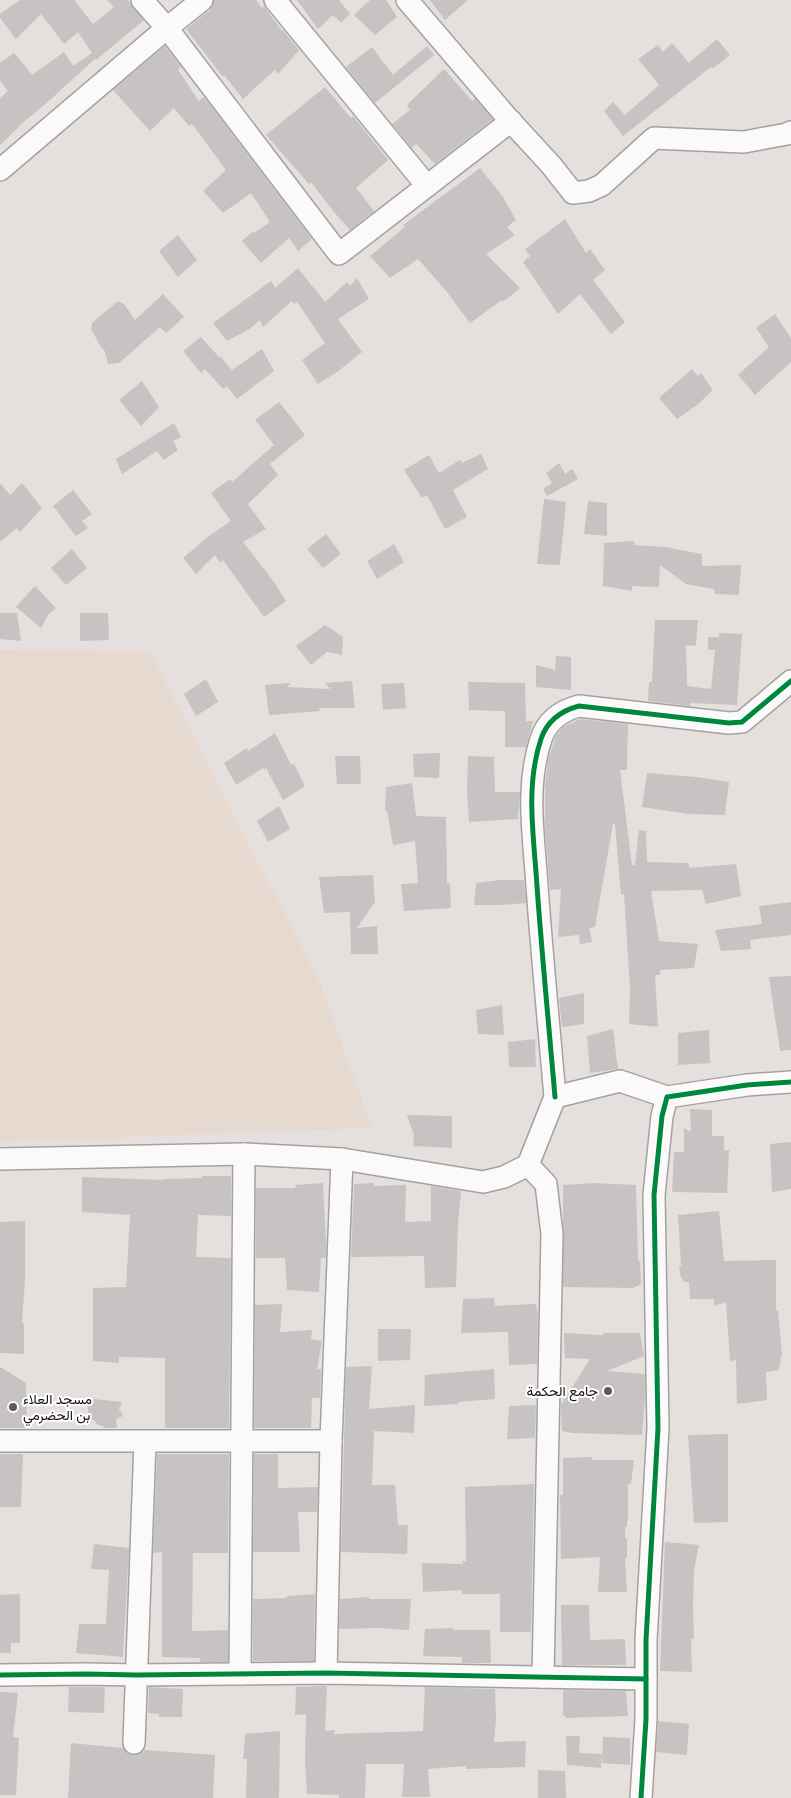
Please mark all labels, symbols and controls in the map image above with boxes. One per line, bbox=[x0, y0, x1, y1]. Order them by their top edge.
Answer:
place label: جامع الحكمة bbox=[527, 1381, 598, 1402]
marker: جامع الحكمة bbox=[602, 1385, 614, 1397]
place label: مسجد العلاء بن الحضرمي bbox=[23, 1389, 92, 1427]
marker: مسجد العلاء بن الحضرمي bbox=[7, 1401, 19, 1413]

